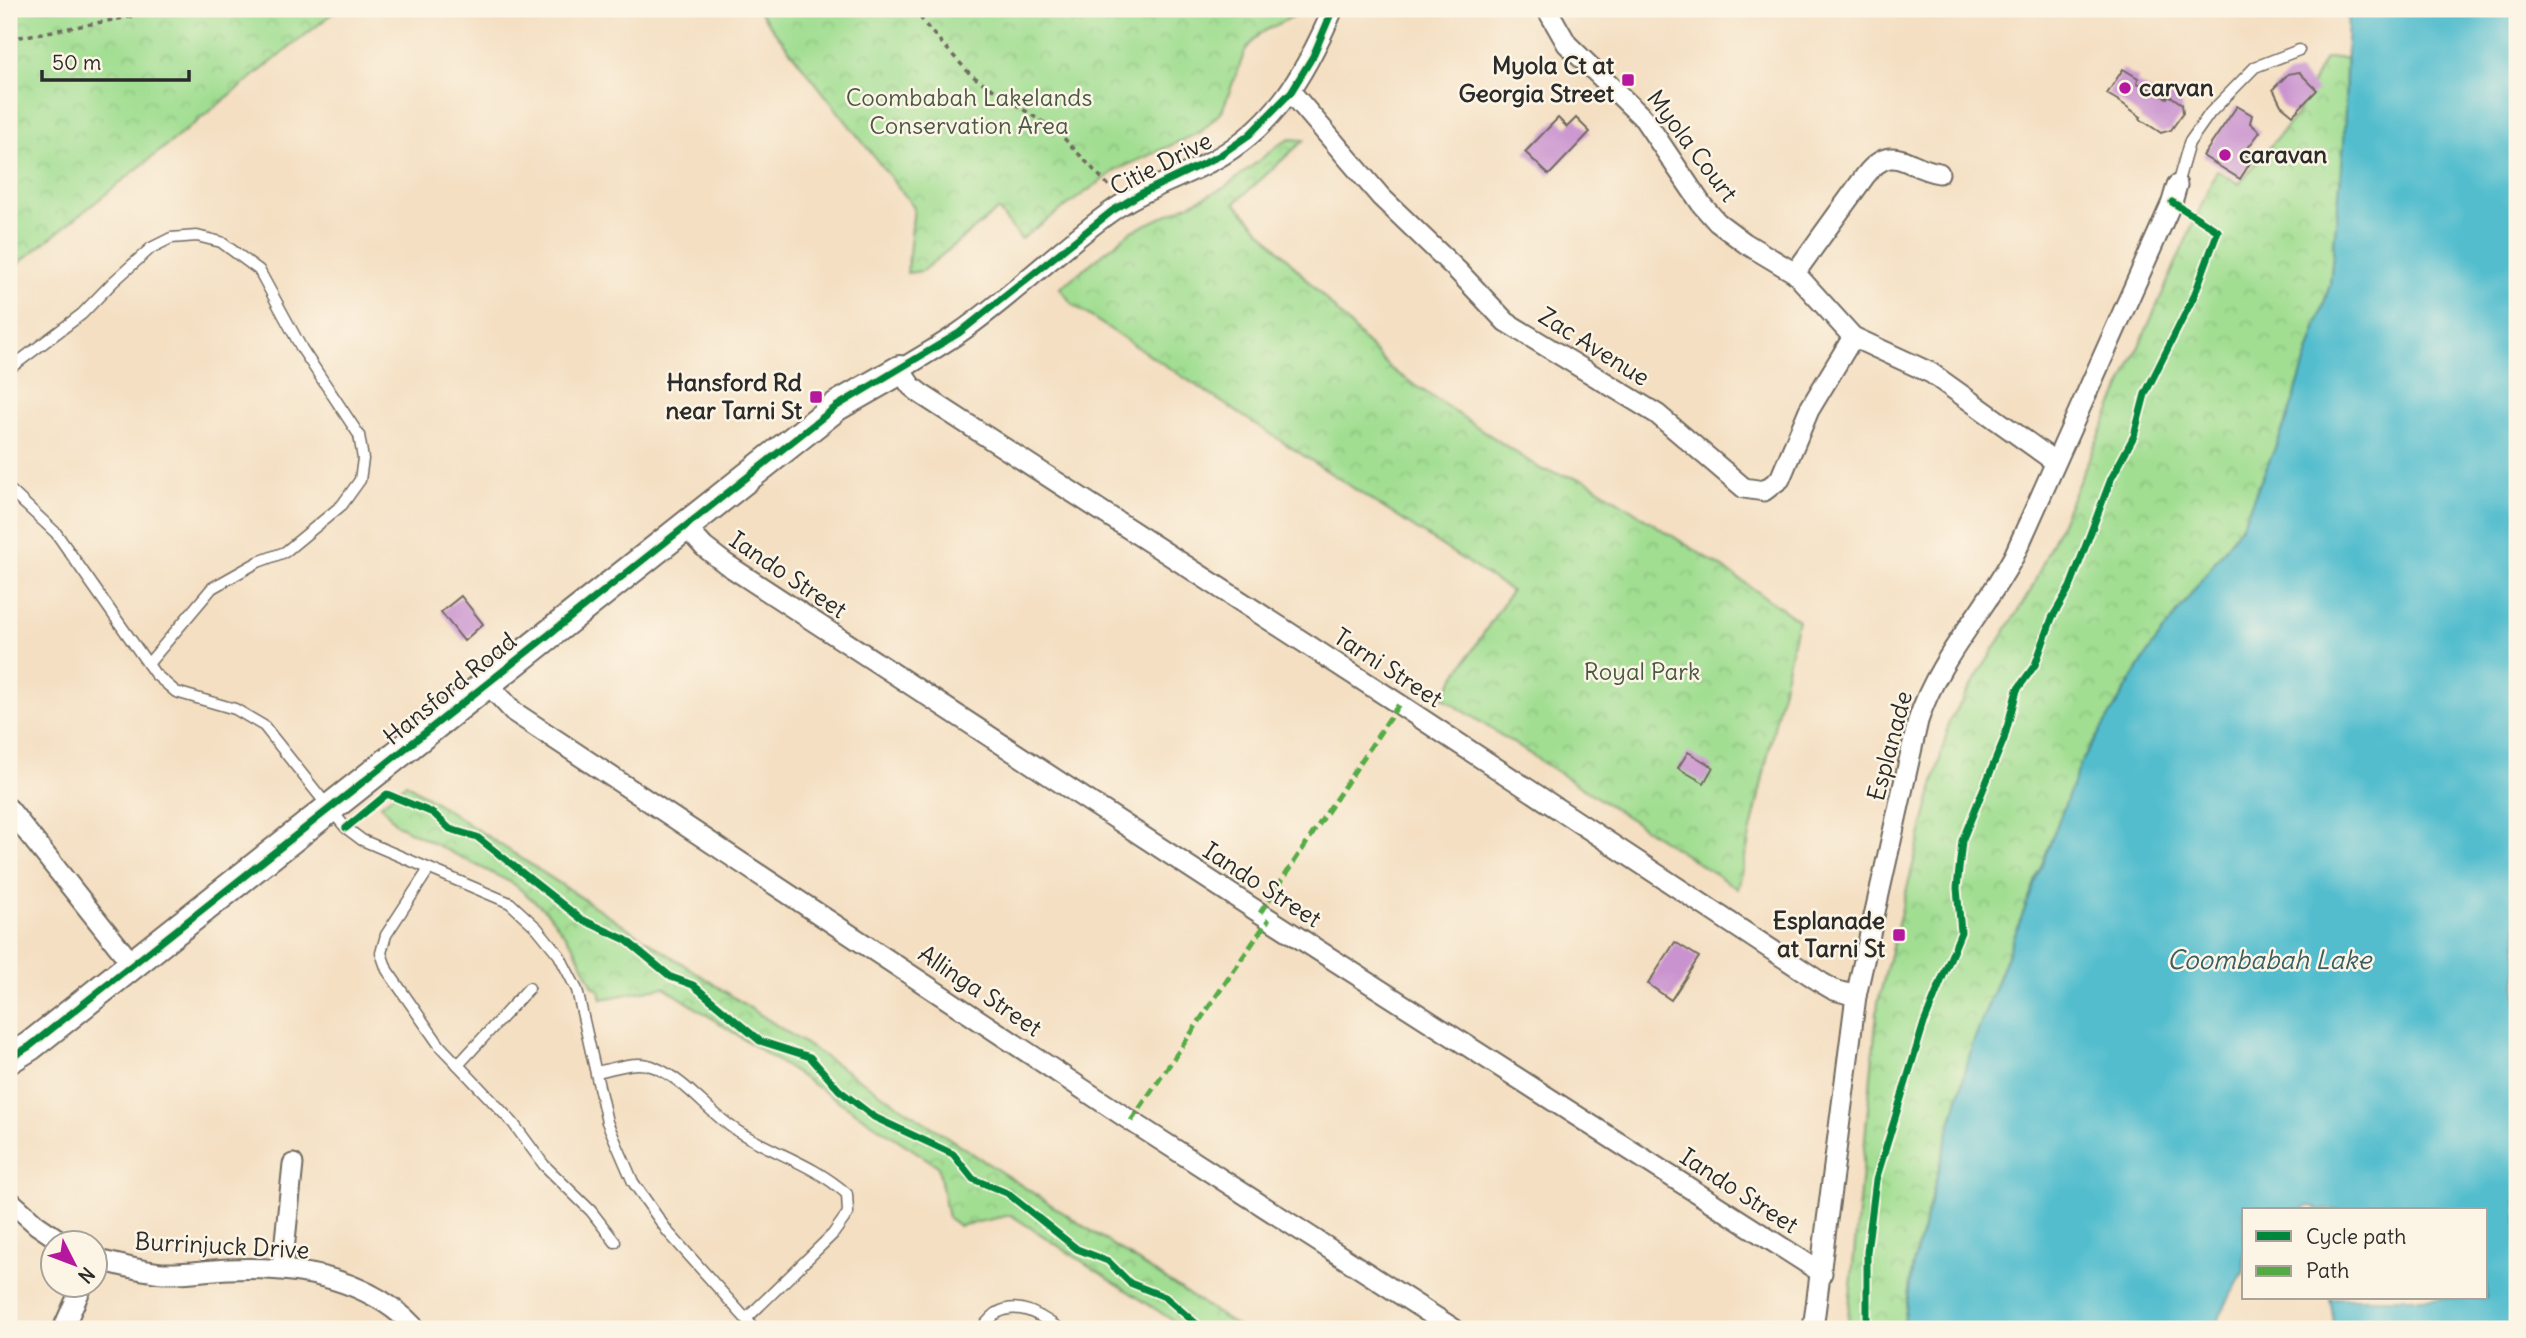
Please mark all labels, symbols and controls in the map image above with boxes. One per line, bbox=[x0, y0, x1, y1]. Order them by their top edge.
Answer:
scale bar bbox=[42, 38, 189, 82]
text: 50 m bbox=[52, 49, 101, 76]
place label: Myola Ct at Georgia Street bbox=[1458, 50, 1615, 108]
marker: Myola Ct at Georgia Street bbox=[1620, 72, 1636, 88]
place label: carvan bbox=[2139, 72, 2214, 102]
marker: carvan bbox=[2117, 80, 2133, 96]
park label: Coombabah Lakelands Conservation Area bbox=[846, 82, 1092, 140]
street label: Myola Court bbox=[1641, 84, 1745, 207]
street label: Citie Drive bbox=[1105, 125, 1216, 201]
place label: caravan bbox=[2239, 139, 2327, 169]
marker: caravan bbox=[2217, 147, 2233, 163]
street label: Zac Avenue bbox=[1533, 300, 1656, 392]
place label: Hansford Rd near Tarni St bbox=[665, 367, 803, 425]
marker: Hansford Rd near Tarni St bbox=[808, 389, 824, 405]
street label: Iando Street bbox=[724, 524, 853, 624]
street label: Tarni Street bbox=[1329, 621, 1449, 713]
street label: Hansford Road bbox=[377, 625, 522, 751]
park label: Royal Park bbox=[1584, 656, 1700, 686]
street label: Esplanade bbox=[1860, 688, 1918, 804]
street label: Iando Street bbox=[1198, 835, 1327, 934]
place label: Esplanade at Tarni St bbox=[1773, 905, 1886, 963]
marker: Esplanade at Tarni St bbox=[1891, 927, 1907, 943]
street label: Allinga Street bbox=[913, 938, 1048, 1042]
water label: Coombabah Lake bbox=[2167, 943, 2373, 976]
street label: Iando Street bbox=[1675, 1141, 1804, 1240]
legend bbox=[2242, 1208, 2488, 1300]
text: Cycle path bbox=[2306, 1223, 2406, 1250]
street label: Burrinjuck Drive bbox=[134, 1225, 310, 1265]
north arrow bbox=[38, 1230, 108, 1300]
text: Path bbox=[2306, 1257, 2349, 1284]
text: N bbox=[73, 1262, 100, 1288]

